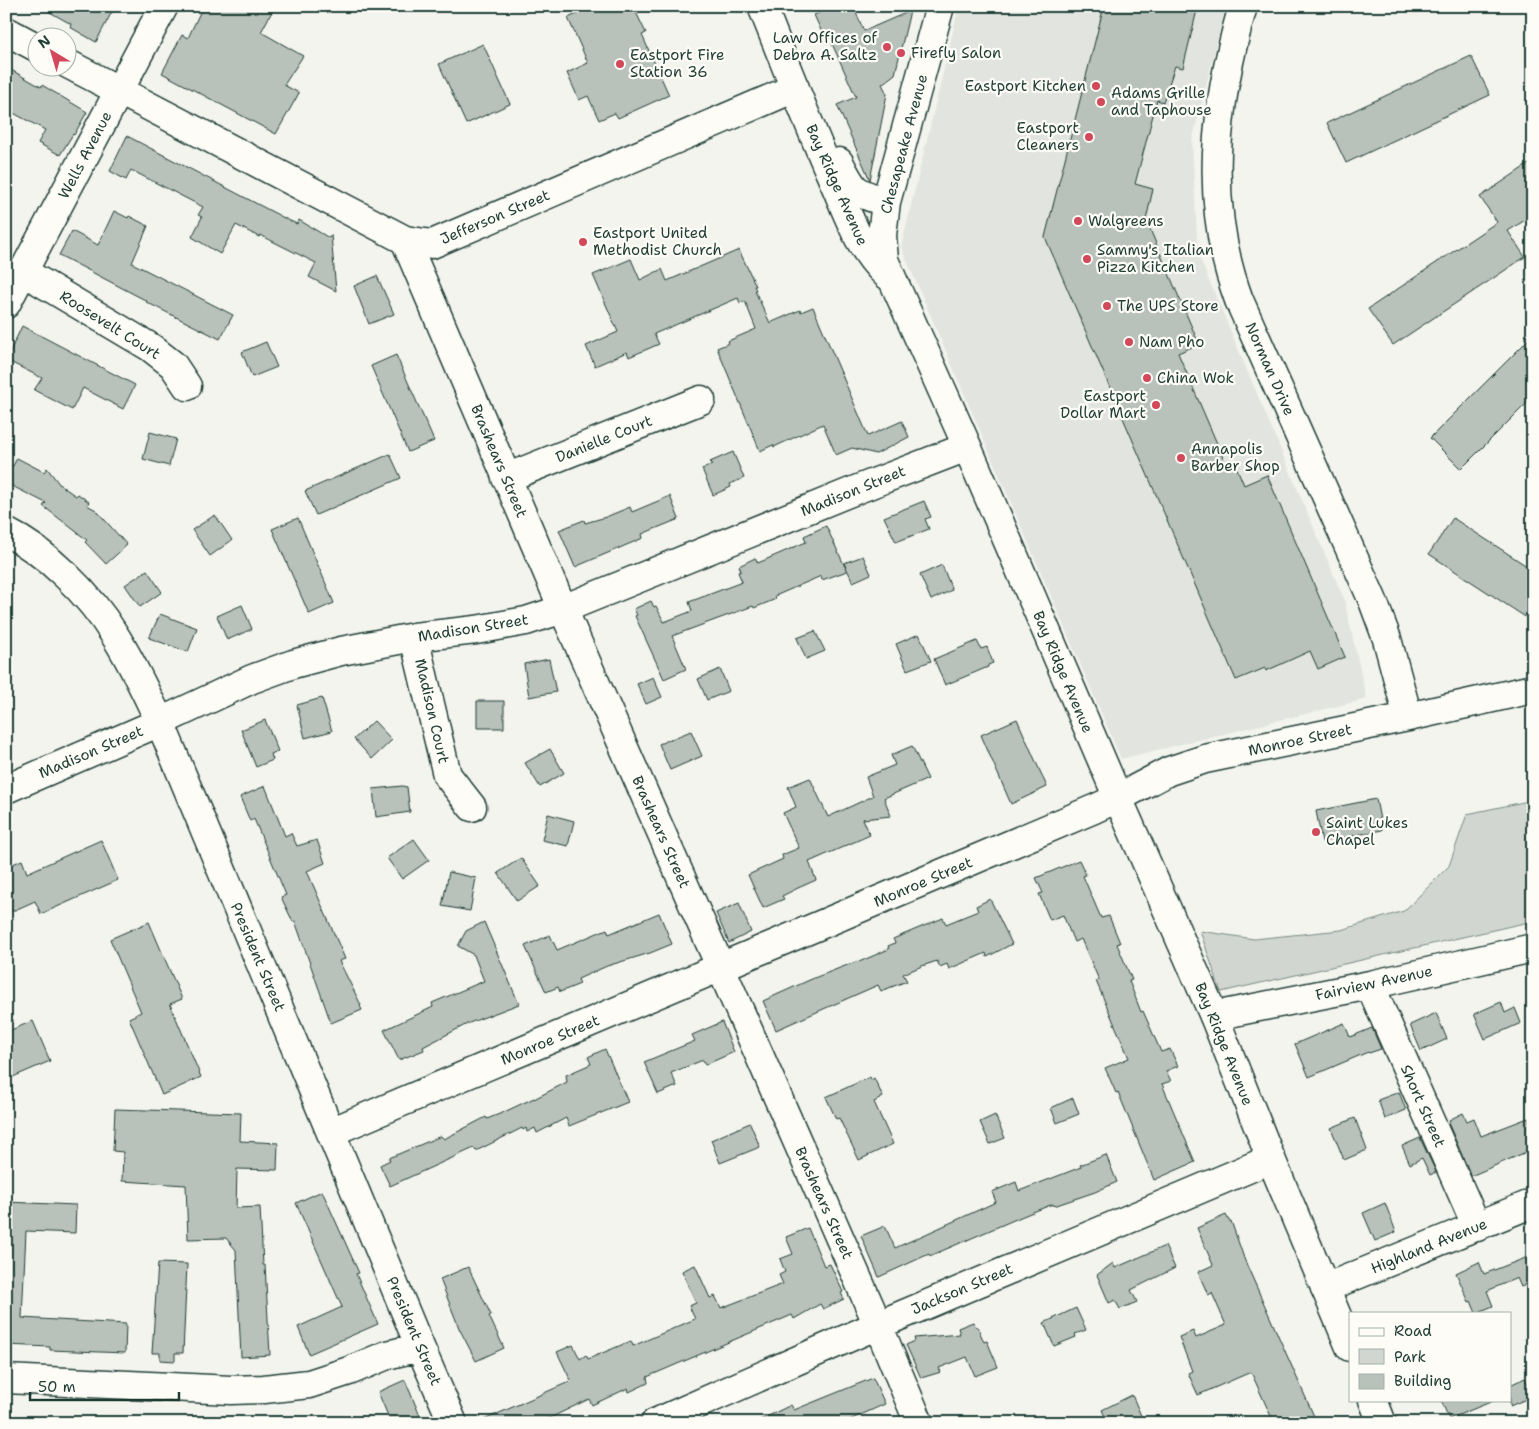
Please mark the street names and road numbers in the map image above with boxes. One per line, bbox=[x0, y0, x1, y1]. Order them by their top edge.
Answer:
street label: Chesapeake Avenue bbox=[876, 72, 932, 216]
street label: Wells Avenue bbox=[53, 108, 117, 202]
street label: Bay Ridge Avenue bbox=[801, 121, 873, 249]
street label: Jefferson Street bbox=[437, 185, 553, 249]
street label: Roosevelt Court bbox=[56, 286, 164, 364]
street label: Norman Drive bbox=[1241, 319, 1299, 419]
street label: Brashears Street bbox=[466, 401, 532, 521]
street label: Danielle Court bbox=[553, 411, 655, 467]
street label: Madison Street bbox=[798, 461, 908, 521]
street label: Bay Ridge Avenue bbox=[1028, 608, 1098, 736]
street label: Madison Street bbox=[416, 609, 530, 647]
street label: Madison Court bbox=[410, 657, 454, 765]
street label: Monroe Street bbox=[1246, 719, 1354, 761]
street label: Madison Street bbox=[36, 721, 146, 783]
street label: Brashears Street bbox=[627, 773, 695, 891]
street label: Monroe Street bbox=[871, 852, 975, 912]
street label: President Street bbox=[226, 899, 290, 1015]
street label: Fairview Avenue bbox=[1314, 961, 1434, 1005]
street label: Bay Ridge Avenue bbox=[1190, 980, 1258, 1108]
street label: Monroe Street bbox=[498, 1010, 602, 1070]
street label: Short Street bbox=[1396, 1061, 1450, 1151]
street label: Brashears Street bbox=[790, 1144, 858, 1262]
street label: Highland Avenue bbox=[1368, 1214, 1490, 1278]
street label: Jackson Street bbox=[908, 1259, 1016, 1319]
street label: President Street bbox=[382, 1273, 446, 1389]

